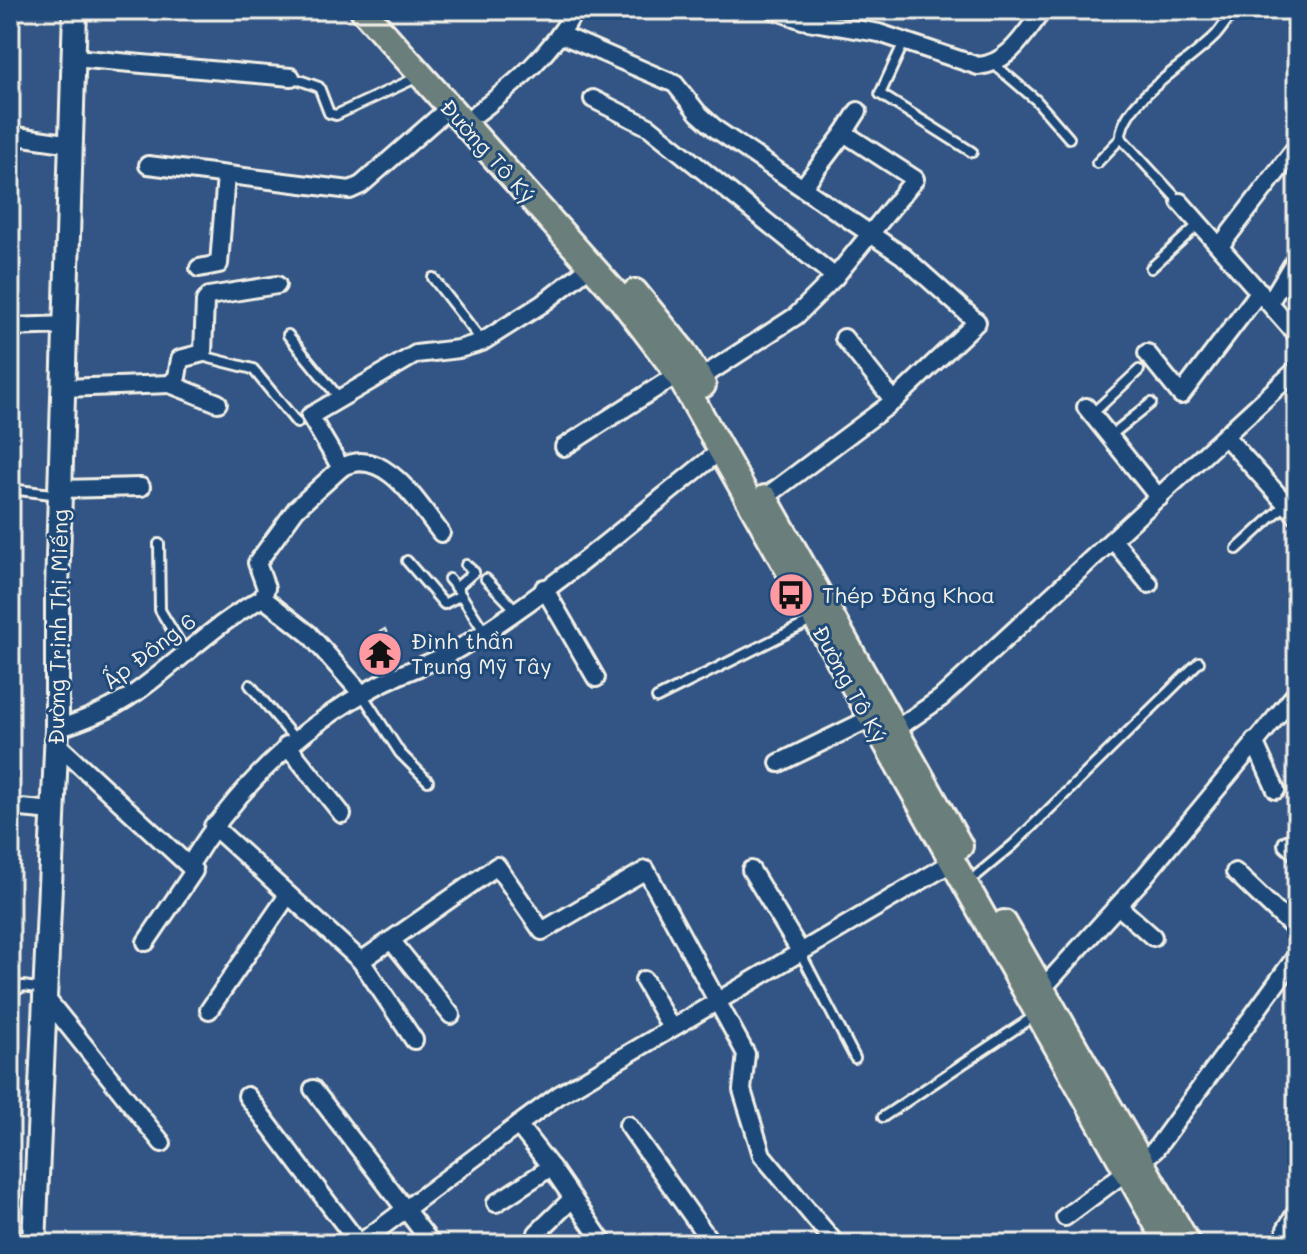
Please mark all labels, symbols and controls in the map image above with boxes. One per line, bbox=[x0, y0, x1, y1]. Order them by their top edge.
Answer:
street label: Đường Tô Ký bbox=[434, 93, 543, 209]
street label: Đường Trịnh Thị Miếng bbox=[41, 509, 74, 745]
bus stop icon: Thép Đăng Khoa bbox=[767, 571, 815, 619]
place label: Thép Đăng Khoa bbox=[822, 580, 995, 609]
street label: Ấp Đông 6 bbox=[96, 606, 201, 695]
street label: Đường Tô Ký bbox=[806, 620, 895, 748]
place label: Đình thần Trung Mỹ Tây bbox=[411, 626, 552, 680]
temple icon: Đình thần Trung Mỹ Tây bbox=[356, 630, 404, 678]

